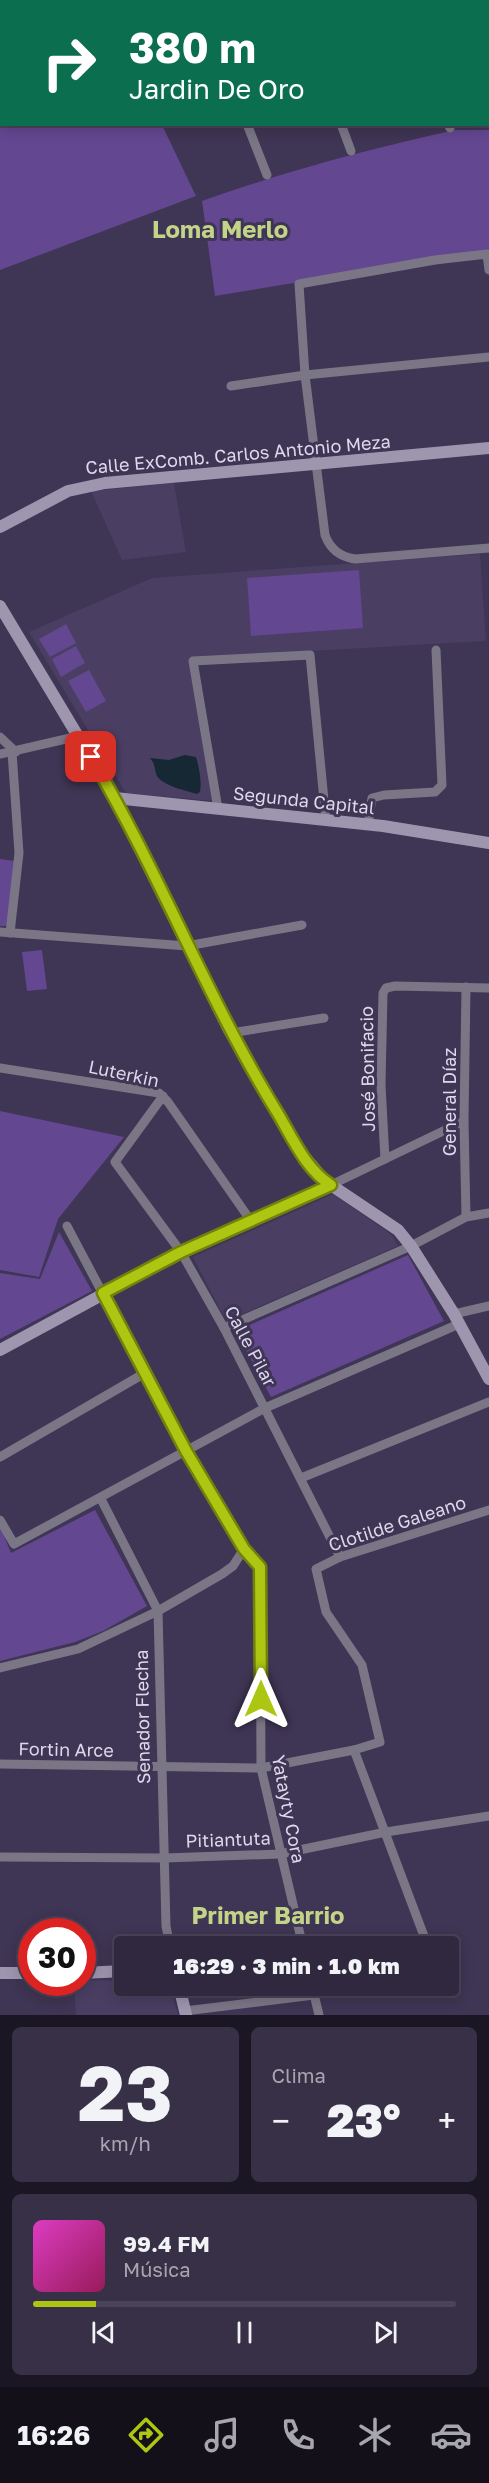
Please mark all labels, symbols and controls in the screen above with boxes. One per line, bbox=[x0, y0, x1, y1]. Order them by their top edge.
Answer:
text: 380 m bbox=[129, 22, 256, 72]
icon: right bbox=[30, 24, 108, 102]
text: Jardin De Oro bbox=[129, 73, 304, 105]
district label: Loma Merlo bbox=[152, 214, 288, 243]
street label: Calle ExComb. Carlos Antonio Meza bbox=[84, 430, 392, 478]
pin bbox=[65, 731, 116, 782]
icon: arrive bbox=[74, 740, 107, 773]
street label: Segunda Capital bbox=[232, 782, 376, 818]
street label: José Bonifacio bbox=[355, 1006, 379, 1132]
street label: General Díaz bbox=[438, 1048, 460, 1156]
street label: Luterkin bbox=[87, 1055, 161, 1091]
street label: Calle Pilar bbox=[221, 1302, 281, 1390]
street label: Clotilde Galeano bbox=[326, 1490, 468, 1556]
street label: Senador Flecha bbox=[130, 1650, 154, 1784]
position arrow bbox=[229, 1667, 293, 1731]
street label: Fortin Arce bbox=[18, 1737, 114, 1761]
street label: Yatayty Cora bbox=[268, 1753, 310, 1865]
street label: Pitiantuta bbox=[185, 1827, 271, 1851]
district label: Primer Barrio bbox=[191, 1900, 345, 1929]
speed limit sign: 30 bbox=[18, 1918, 96, 1996]
text: 16:29 · 3 min · 1.0 km bbox=[173, 1952, 400, 1979]
text: 23 bbox=[78, 2045, 173, 2138]
text: Clima bbox=[272, 2063, 326, 2087]
text: 23° bbox=[327, 2093, 401, 2147]
text: − bbox=[272, 2101, 290, 2140]
text: + bbox=[438, 2101, 456, 2140]
text: km/h bbox=[100, 2131, 151, 2155]
text: 99.4 FM bbox=[123, 2230, 210, 2257]
text: Música bbox=[123, 2257, 190, 2281]
icon: previous bbox=[87, 2316, 120, 2349]
icon: pause bbox=[228, 2316, 261, 2349]
icon: next bbox=[369, 2316, 402, 2349]
icon: directions bbox=[125, 2414, 167, 2456]
icon: music bbox=[201, 2414, 243, 2456]
icon: phone bbox=[277, 2414, 319, 2456]
icon: climate bbox=[354, 2414, 396, 2456]
icon: car bbox=[430, 2414, 472, 2456]
text: 16:26 bbox=[17, 2419, 90, 2451]

